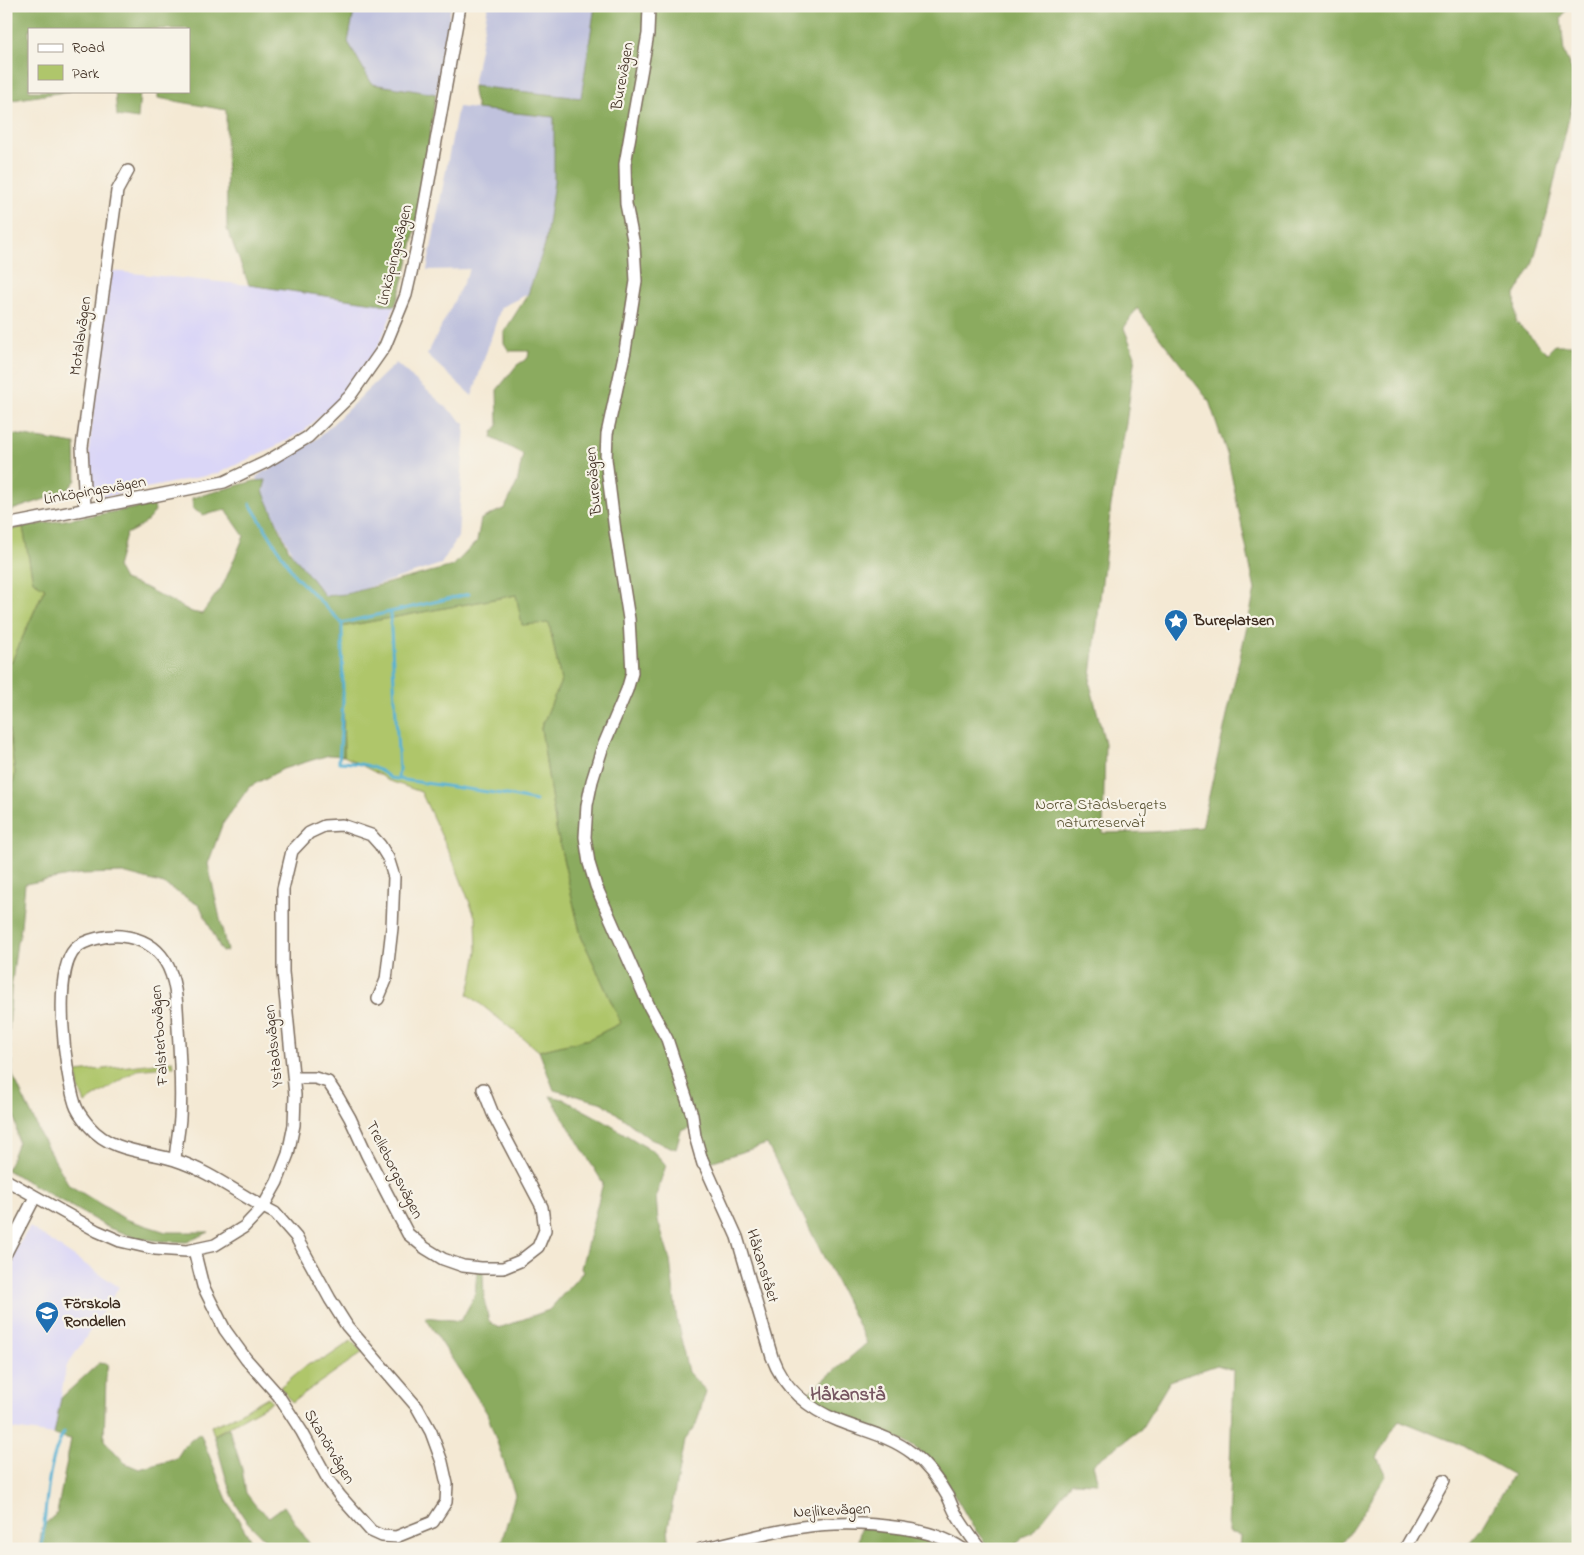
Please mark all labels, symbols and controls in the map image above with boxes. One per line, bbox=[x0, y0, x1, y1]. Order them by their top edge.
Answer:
legend bbox=[28, 28, 190, 92]
text: Road bbox=[72, 37, 105, 59]
street label: Burevägen bbox=[605, 40, 641, 113]
text: Park bbox=[72, 63, 100, 85]
street label: Linköpingsvägen bbox=[371, 202, 419, 308]
street label: Motalavägen bbox=[64, 295, 98, 377]
street label: Burevägen bbox=[579, 446, 609, 517]
street label: Linköpingsvägen bbox=[42, 470, 148, 512]
place icon: Bureplatsen bbox=[1163, 608, 1189, 642]
place label: Bureplatsen bbox=[1193, 609, 1274, 633]
park label: Norra Stadsbergets naturreservat bbox=[1035, 793, 1167, 835]
street label: Falsterbovägen bbox=[145, 984, 176, 1087]
street label: Ystadsvägen bbox=[258, 1003, 290, 1089]
street label: Trelleborgsvägen bbox=[359, 1117, 429, 1223]
street label: Håkanstået bbox=[739, 1226, 785, 1307]
place label: Förskola Rondellen bbox=[63, 1292, 126, 1334]
school or university icon: Förskola Rondellen bbox=[34, 1300, 60, 1334]
district label: Håkanstå bbox=[810, 1382, 886, 1409]
street label: Skanörvägen bbox=[297, 1405, 361, 1489]
street label: Nejlikevägen bbox=[793, 1497, 871, 1525]

